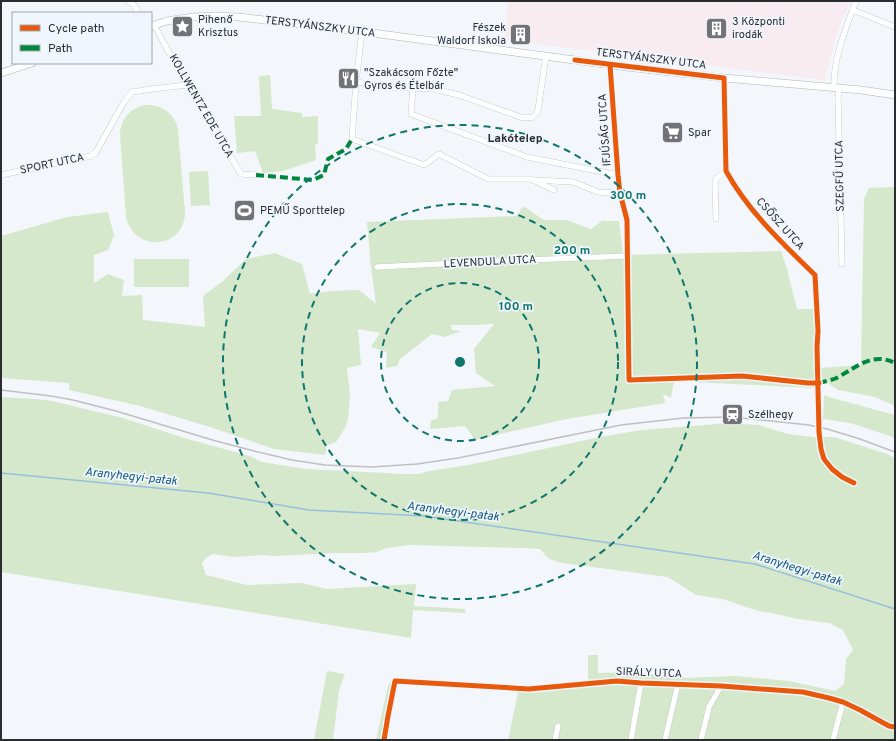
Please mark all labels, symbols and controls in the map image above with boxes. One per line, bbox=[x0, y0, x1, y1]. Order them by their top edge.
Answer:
legend bbox=[12, 12, 152, 64]
street label: TERSTYÁNSZKY UTCA bbox=[264, 12, 376, 41]
place icon: Pihenő Krisztus bbox=[170, 13, 196, 39]
place label: Pihenő Krisztus bbox=[198, 13, 238, 40]
building icon: 3 Központi irodák bbox=[704, 15, 730, 41]
place label: 3 Központi irodák bbox=[732, 15, 785, 42]
text: Cycle path bbox=[48, 21, 105, 37]
place label: Fészek Waldorf Iskola bbox=[437, 21, 506, 48]
building icon: Fészek Waldorf Iskola bbox=[508, 21, 534, 47]
text: Path bbox=[48, 41, 73, 57]
street label: TERSTYÁNSZKY UTCA bbox=[595, 44, 707, 73]
street label: KOLLWENTZ EDE UTCA bbox=[166, 52, 236, 160]
restaurant icon: "Szakácsom Főzte" Gyros és Ételbár bbox=[335, 66, 361, 92]
place label: "Szakácsom Főzte" Gyros és Ételbár bbox=[364, 66, 458, 93]
street label: IFJÚSÁG UTCA bbox=[594, 93, 615, 167]
supermarket icon: Spar bbox=[660, 120, 686, 146]
place label: Spar bbox=[688, 126, 712, 140]
district label: Lakótelep bbox=[487, 131, 543, 147]
street label: SZEGFŰ UTCA bbox=[831, 140, 848, 212]
street label: SPORT UTCA bbox=[19, 150, 85, 178]
text: 300 m bbox=[610, 188, 646, 204]
street label: CSŐSZ UTCA bbox=[753, 194, 808, 253]
sports icon: PEMŰ Sporttelep bbox=[232, 198, 258, 224]
place label: PEMŰ Sporttelep bbox=[260, 203, 345, 218]
text: 200 m bbox=[554, 243, 590, 259]
street label: LEVENDULA UTCA bbox=[443, 253, 537, 271]
text: 100 m bbox=[499, 299, 533, 315]
centre of rings bbox=[453, 355, 467, 369]
station icon: Szélhegy bbox=[720, 402, 746, 428]
place label: Szélhegy bbox=[748, 408, 794, 422]
water label: Aranyhegyi-patak bbox=[84, 464, 179, 490]
water label: Aranyhegyi-patak bbox=[406, 498, 501, 526]
water label: Aranyhegyi-patak bbox=[750, 548, 845, 590]
street label: SIRÁLY UTCA bbox=[616, 664, 682, 681]

